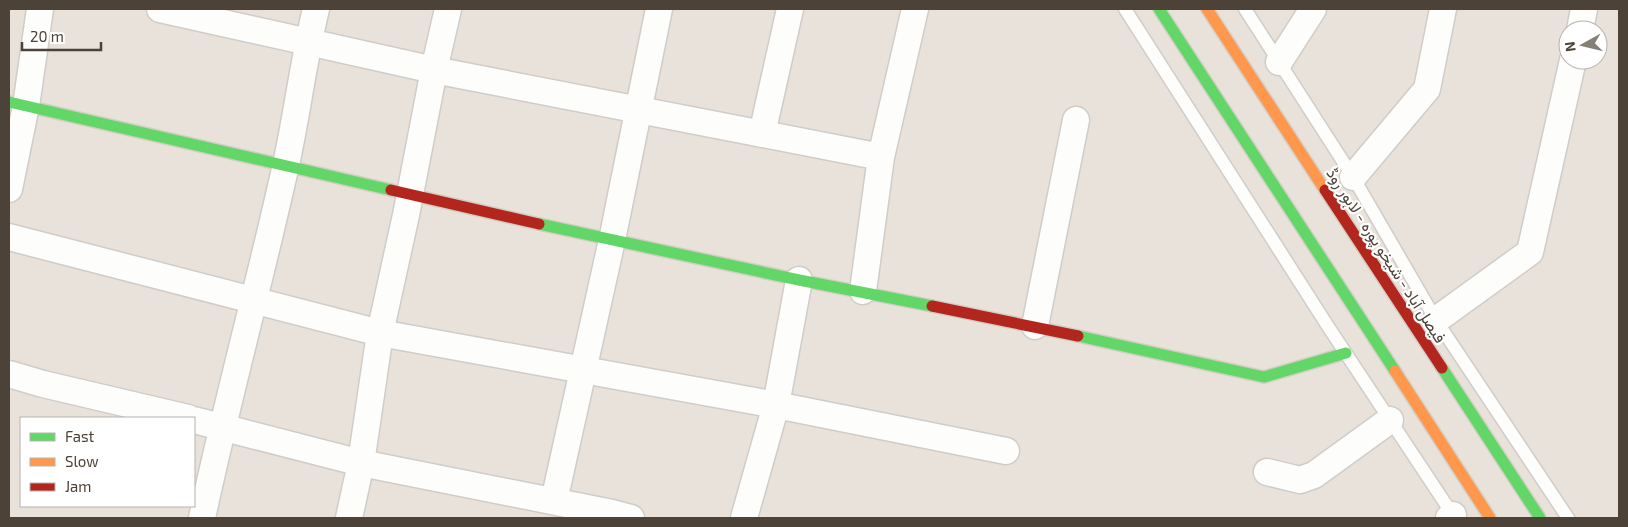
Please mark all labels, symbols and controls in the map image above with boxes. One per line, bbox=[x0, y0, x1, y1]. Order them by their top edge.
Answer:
scale bar bbox=[22, 20, 101, 52]
north arrow bbox=[1558, 20, 1608, 70]
text: 20 m bbox=[30, 27, 64, 45]
text: N bbox=[1561, 41, 1579, 53]
street label: فیصل آباد - شیخو پورہ - لاہور روڈ bbox=[1321, 164, 1451, 348]
legend bbox=[20, 417, 195, 507]
text: Fast bbox=[65, 427, 95, 445]
text: Slow bbox=[65, 452, 99, 470]
text: Jam bbox=[65, 477, 91, 495]

